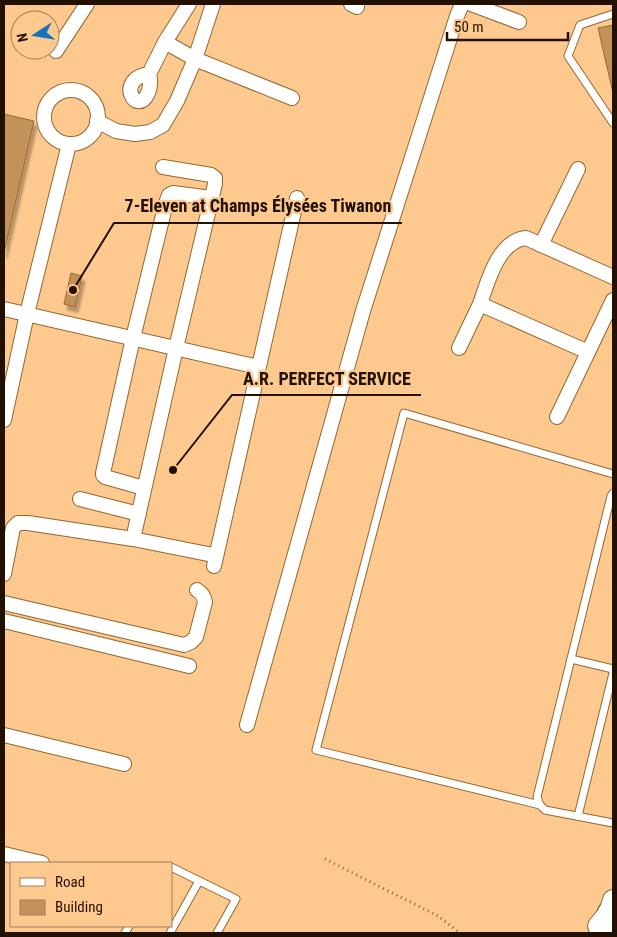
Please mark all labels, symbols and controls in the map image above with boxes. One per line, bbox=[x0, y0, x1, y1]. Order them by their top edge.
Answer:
north arrow bbox=[10, 10, 60, 60]
scale bar bbox=[447, 10, 568, 42]
text: 50 m bbox=[454, 18, 484, 36]
text: N bbox=[14, 32, 31, 44]
callout: 7-Eleven at Champs Élysées Tiwanon bbox=[114, 190, 402, 223]
text: 7-Eleven at Champs Élysées Tiwanon bbox=[125, 195, 391, 216]
callout: A.R. PERFECT SERVICE bbox=[232, 362, 421, 395]
text: A.R. PERFECT SERVICE bbox=[243, 368, 411, 389]
legend bbox=[10, 862, 172, 927]
text: Road bbox=[55, 873, 85, 891]
text: Building bbox=[55, 898, 103, 916]

